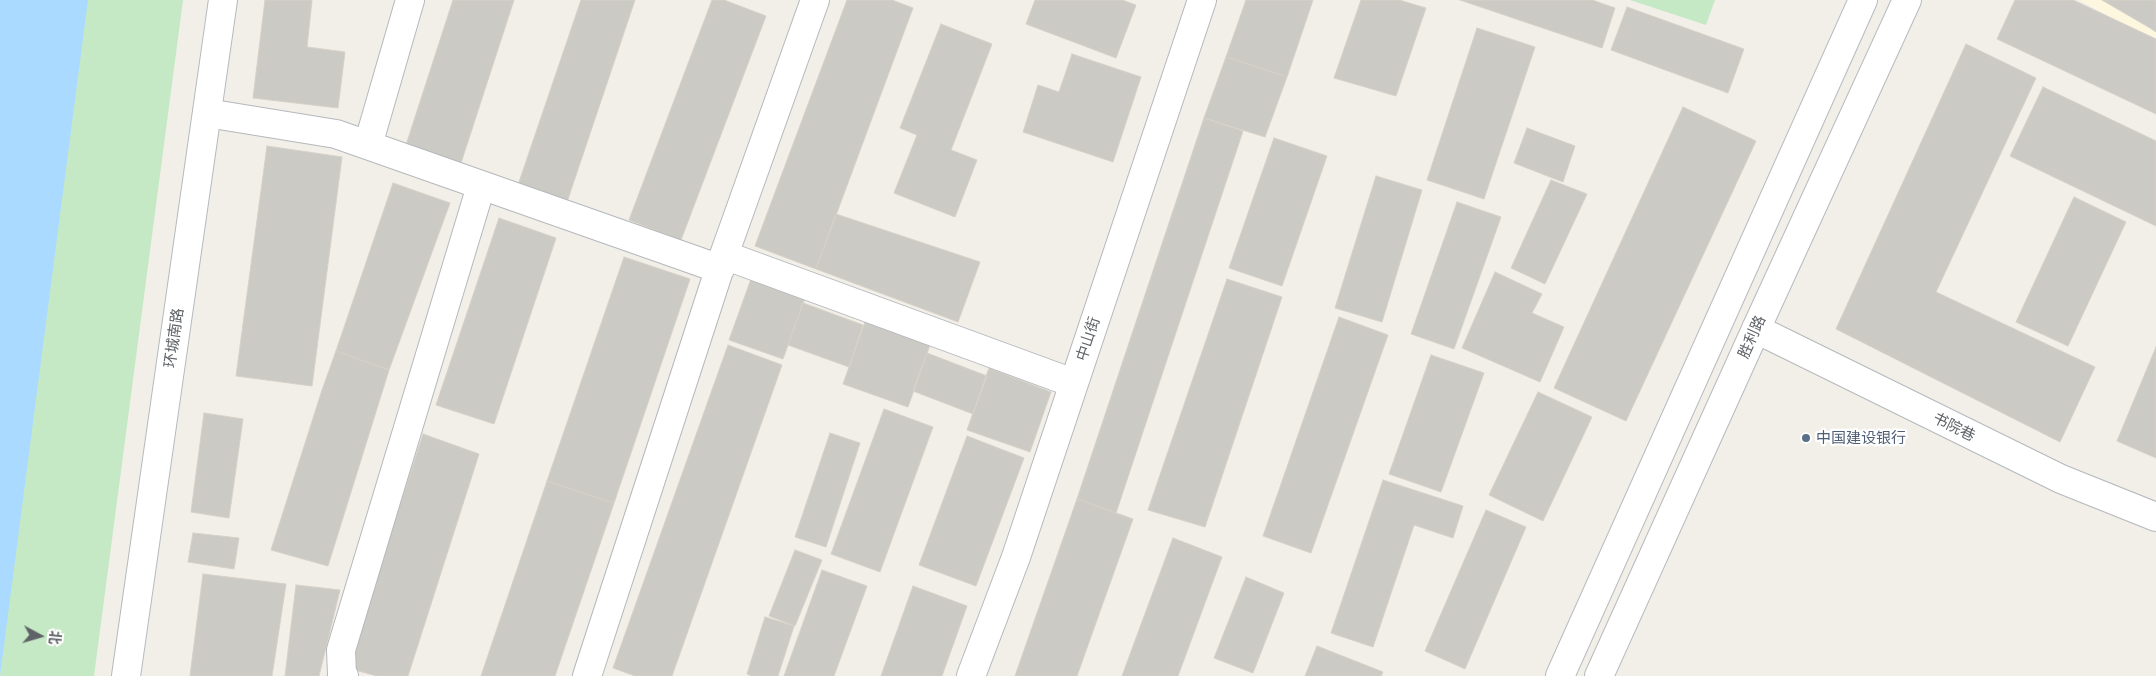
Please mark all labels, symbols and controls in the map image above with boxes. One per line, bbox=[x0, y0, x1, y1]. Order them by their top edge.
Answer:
street label: 环城南路 bbox=[161, 307, 187, 369]
street label: 胜利路 bbox=[1735, 313, 1769, 361]
street label: 中山街 bbox=[1072, 315, 1104, 363]
street label: 书院巷 bbox=[1930, 409, 1978, 445]
place label: 中国建设银行 bbox=[1816, 429, 1906, 447]
marker: 中国建设银行 bbox=[1800, 432, 1812, 444]
north arrow bbox=[15, 611, 65, 661]
text: 北 bbox=[46, 630, 65, 645]

